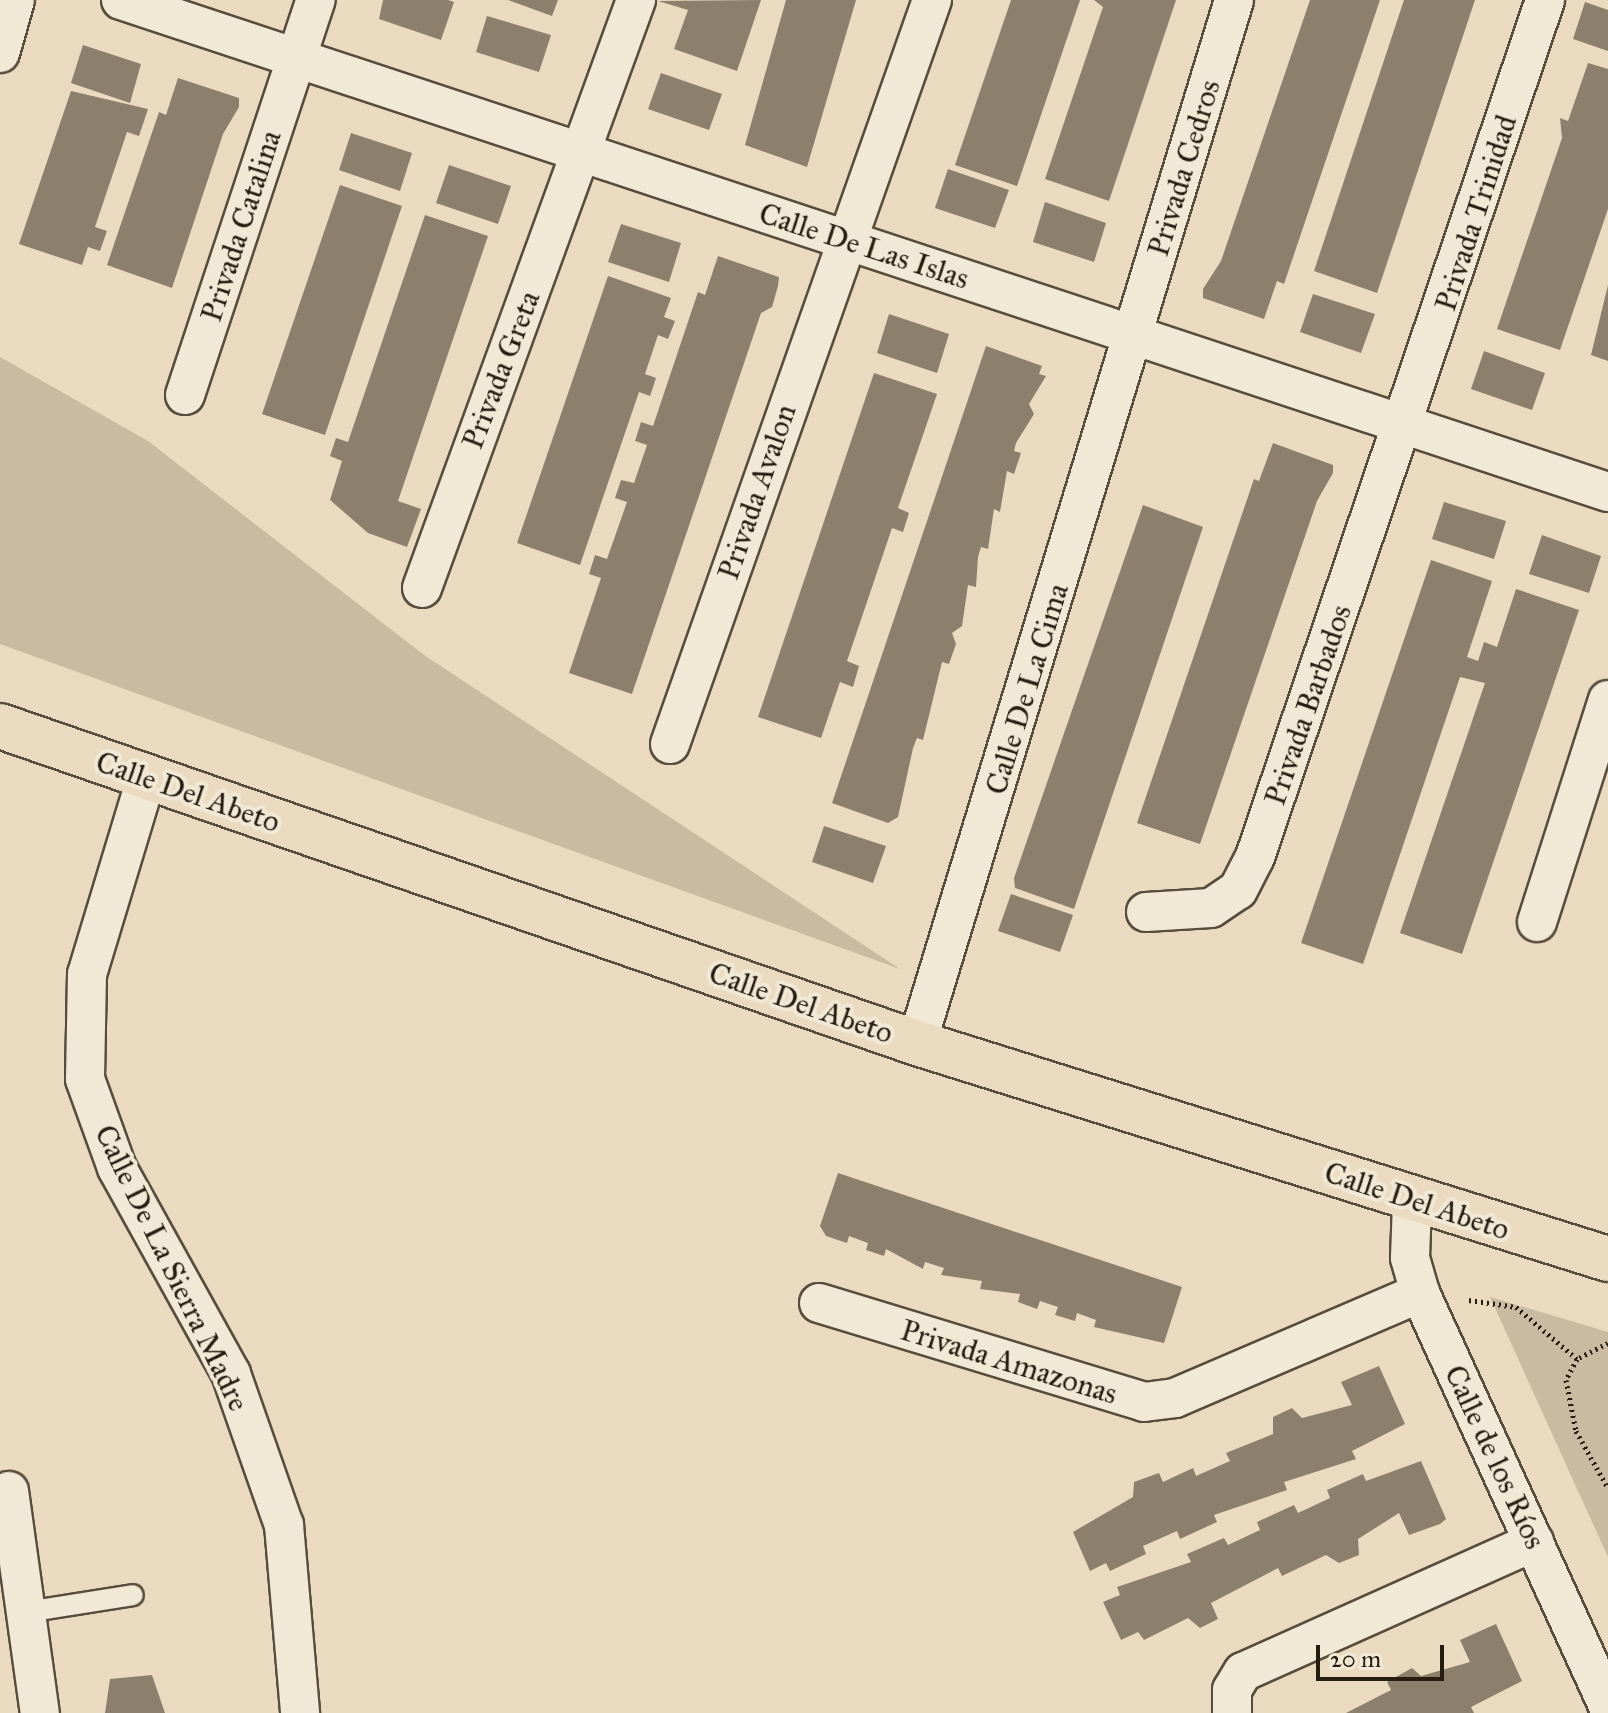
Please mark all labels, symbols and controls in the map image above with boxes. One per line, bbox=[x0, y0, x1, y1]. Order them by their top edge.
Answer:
street label: Privada Cedros bbox=[1140, 75, 1228, 261]
street label: Privada Trinidad bbox=[1427, 111, 1525, 315]
street label: Privada Catalina bbox=[193, 126, 289, 326]
street label: Calle De Las Islas bbox=[755, 195, 973, 297]
street label: Privada Greta bbox=[454, 286, 548, 454]
street label: Privada Avalon bbox=[710, 400, 804, 584]
street label: Calle De La Cima bbox=[978, 579, 1076, 799]
street label: Privada Barbados bbox=[1257, 600, 1359, 810]
street label: Calle Del Abeto bbox=[91, 744, 285, 840]
street label: Calle Del Abeto bbox=[704, 955, 898, 1051]
street label: Calle De La Sierra Madre bbox=[87, 1119, 257, 1417]
street label: Calle Del Abeto bbox=[1320, 1154, 1514, 1248]
street label: Privada Amazonas bbox=[896, 1312, 1122, 1412]
street label: Calle de los Ríos bbox=[1437, 1359, 1553, 1555]
scale bar bbox=[1320, 1629, 1448, 1679]
text: 20 m bbox=[1330, 1644, 1381, 1674]

